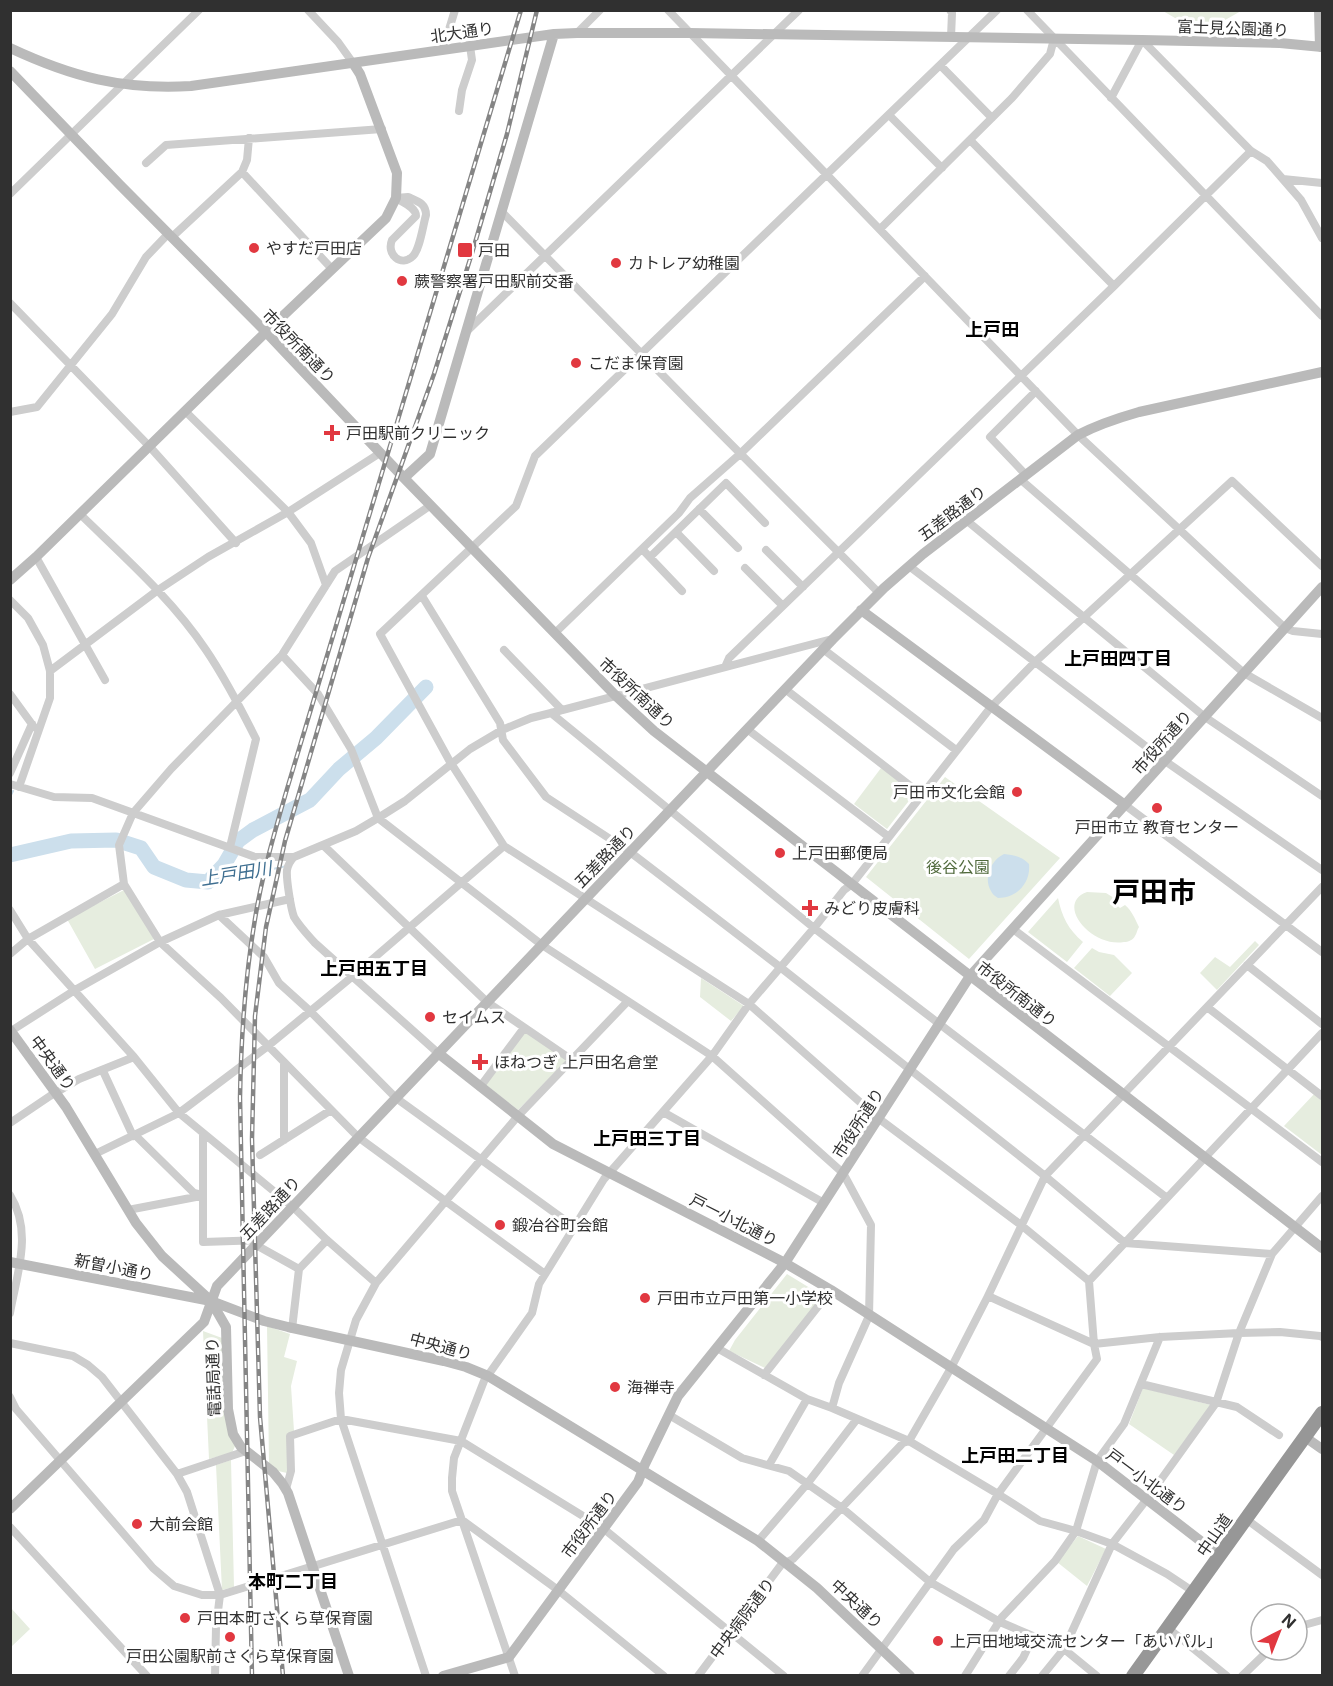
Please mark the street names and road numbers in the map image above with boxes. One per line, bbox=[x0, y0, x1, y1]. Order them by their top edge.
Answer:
street label: 富士見公園通り bbox=[1177, 16, 1289, 40]
street label: 北大通り bbox=[429, 18, 495, 46]
street label: 市役所南通り bbox=[258, 305, 340, 387]
street label: 五差路通り bbox=[914, 481, 990, 545]
street label: 市役所南通り bbox=[595, 653, 679, 733]
street label: 市役所通り bbox=[1128, 706, 1196, 778]
street label: 五差路通り bbox=[570, 820, 640, 892]
street label: 市役所南通り bbox=[973, 957, 1061, 1031]
street label: 中央通り bbox=[26, 1031, 80, 1095]
street label: 市役所通り bbox=[828, 1084, 888, 1162]
street label: 五差路通り bbox=[235, 1172, 305, 1244]
street label: 戸一小北通り bbox=[687, 1189, 781, 1251]
street label: 新曽小通り bbox=[73, 1250, 155, 1284]
street label: 中央通り bbox=[407, 1328, 475, 1364]
street label: 電話局通り bbox=[202, 1337, 224, 1417]
street label: 戸一小北通り bbox=[1103, 1444, 1191, 1518]
street label: 市役所通り bbox=[557, 1486, 621, 1562]
street label: 中山道 bbox=[1192, 1510, 1236, 1560]
street label: 中央病院通り bbox=[705, 1574, 779, 1662]
street label: 中央通り bbox=[827, 1575, 887, 1633]

